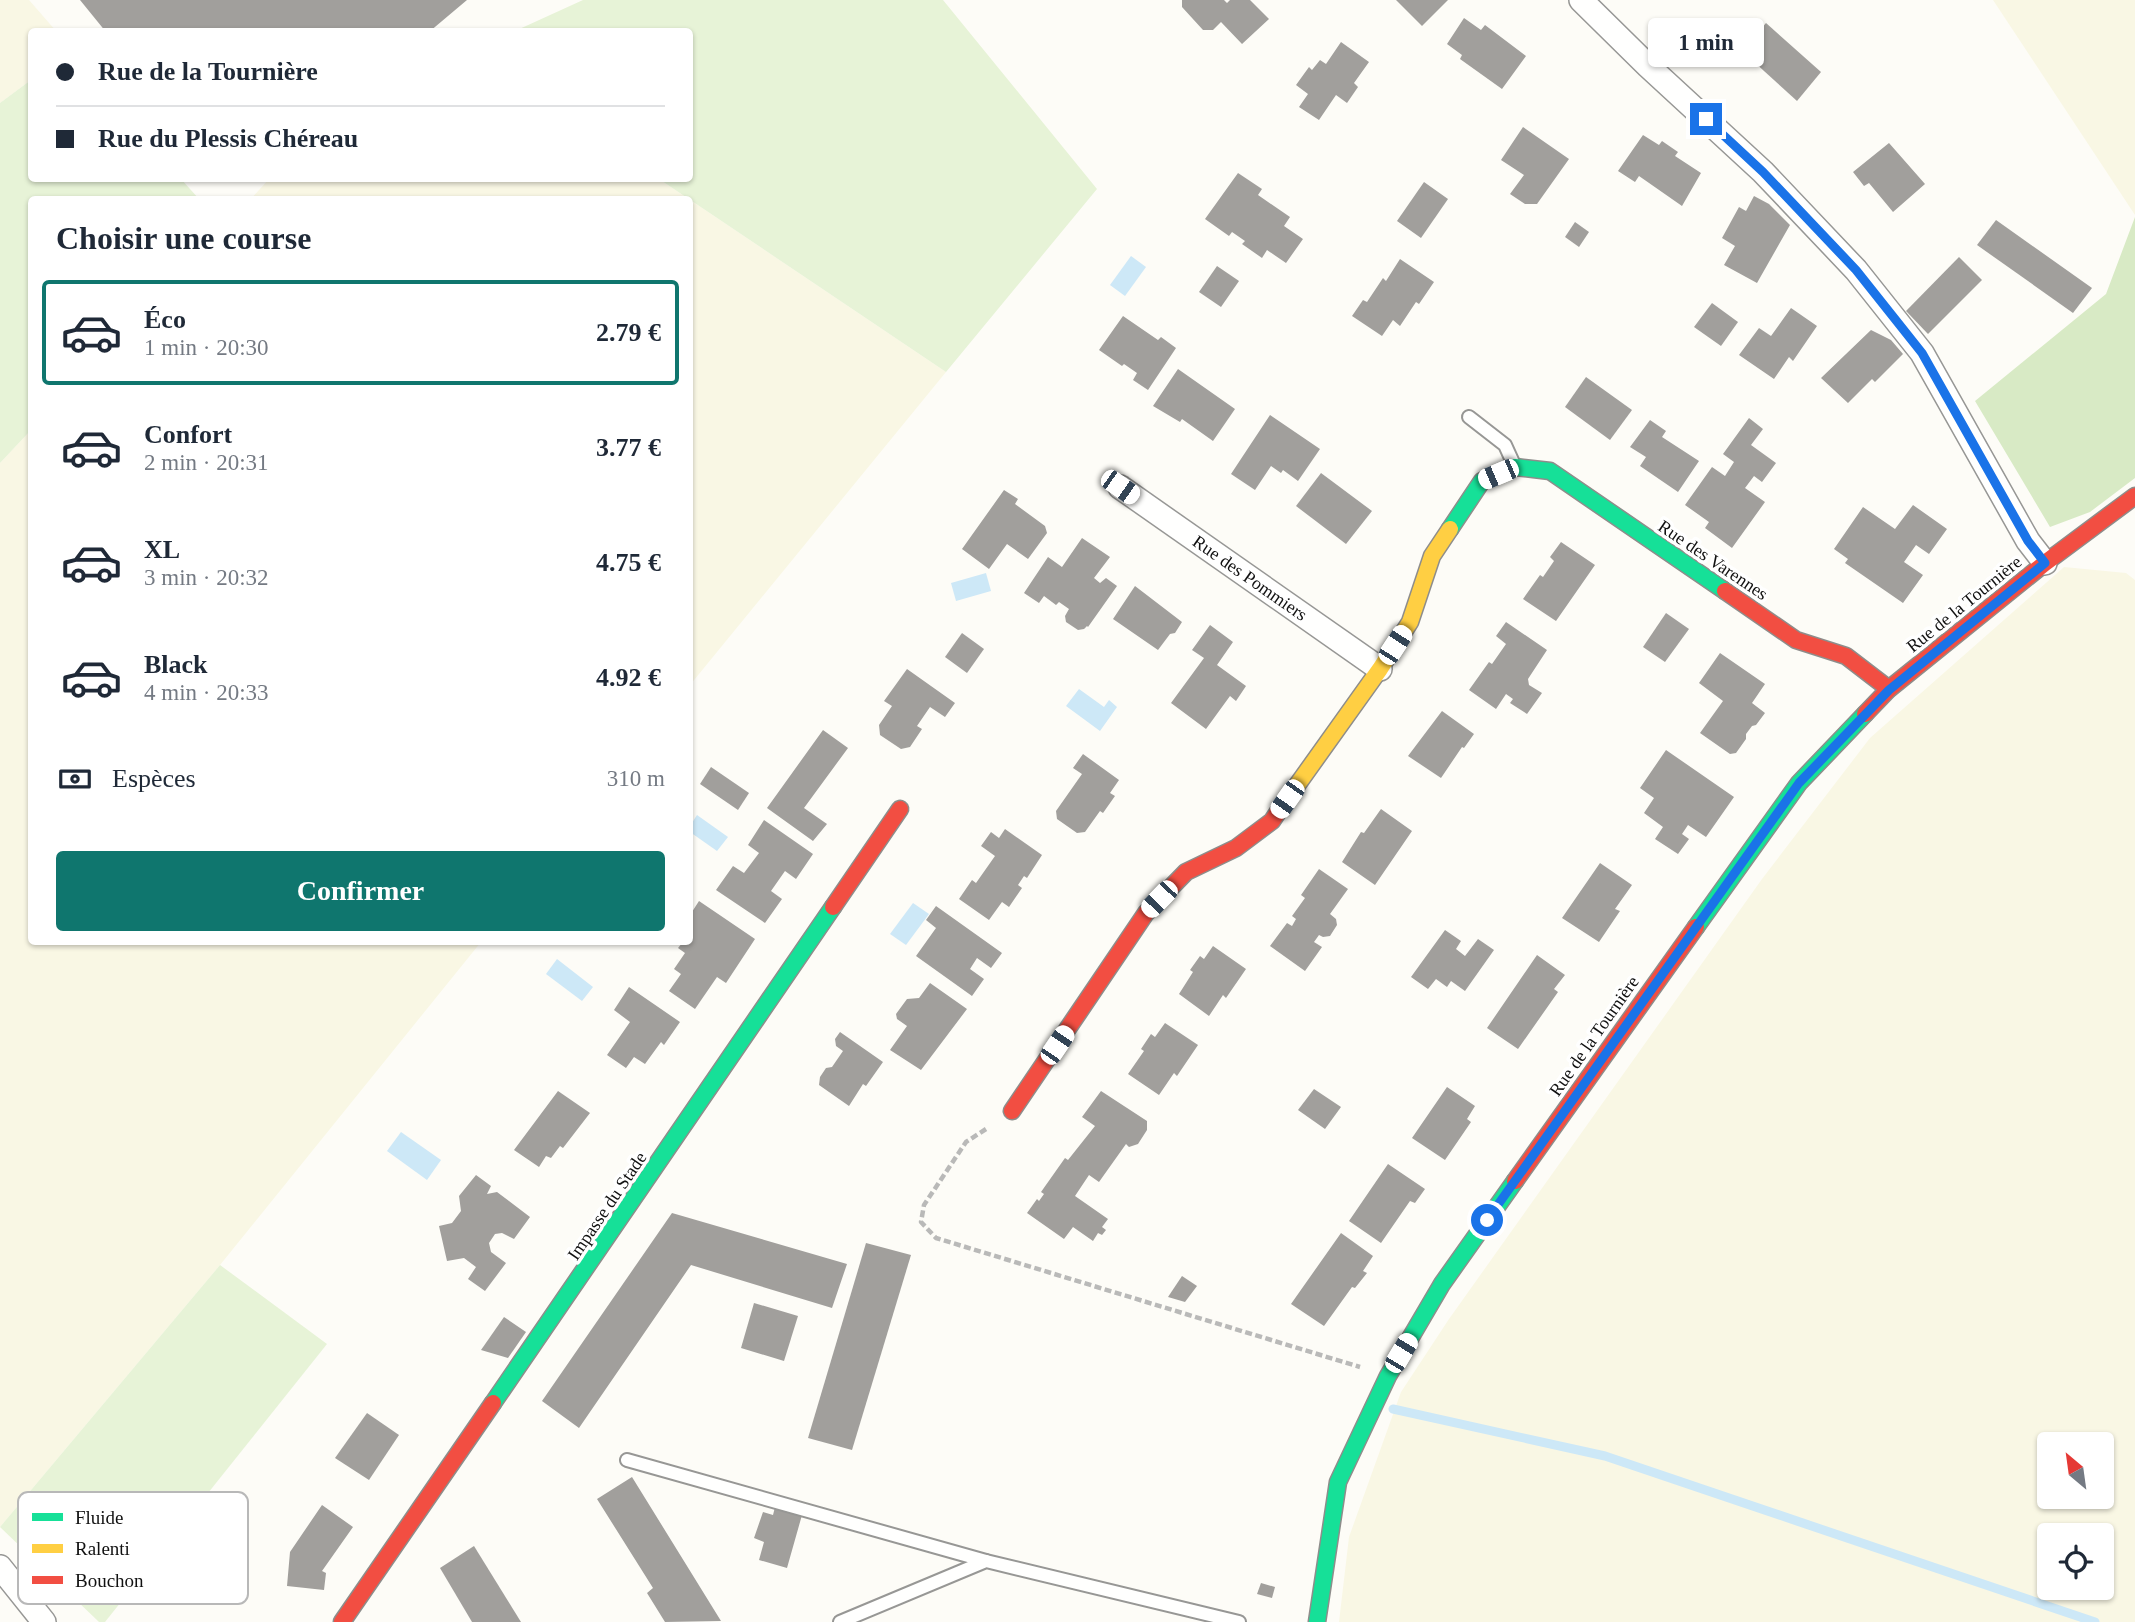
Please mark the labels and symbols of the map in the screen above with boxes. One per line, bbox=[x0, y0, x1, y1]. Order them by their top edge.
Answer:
callout: 1 min bbox=[1648, 18, 1764, 66]
route end bbox=[1690, 103, 1722, 135]
car bbox=[1475, 456, 1522, 492]
car bbox=[1097, 466, 1144, 508]
street label: Rue des Varennes bbox=[1654, 516, 1772, 604]
street label: Rue des Pommiers bbox=[1189, 531, 1311, 625]
street label: Rue de la Tournière bbox=[1903, 552, 2025, 656]
car bbox=[1375, 622, 1416, 668]
car bbox=[1267, 776, 1308, 822]
car bbox=[1137, 877, 1182, 921]
street label: Rue de la Tournière bbox=[1545, 972, 1643, 1100]
car bbox=[1037, 1022, 1078, 1068]
street label: Impasse du Stade bbox=[563, 1148, 651, 1264]
route start bbox=[1471, 1204, 1503, 1236]
car bbox=[1382, 1330, 1421, 1376]
north arrow bbox=[2037, 1432, 2114, 1508]
legend bbox=[18, 1492, 248, 1604]
text: Fluide bbox=[75, 1507, 124, 1528]
text: Ralenti bbox=[75, 1538, 130, 1559]
text: Bouchon bbox=[75, 1570, 144, 1591]

